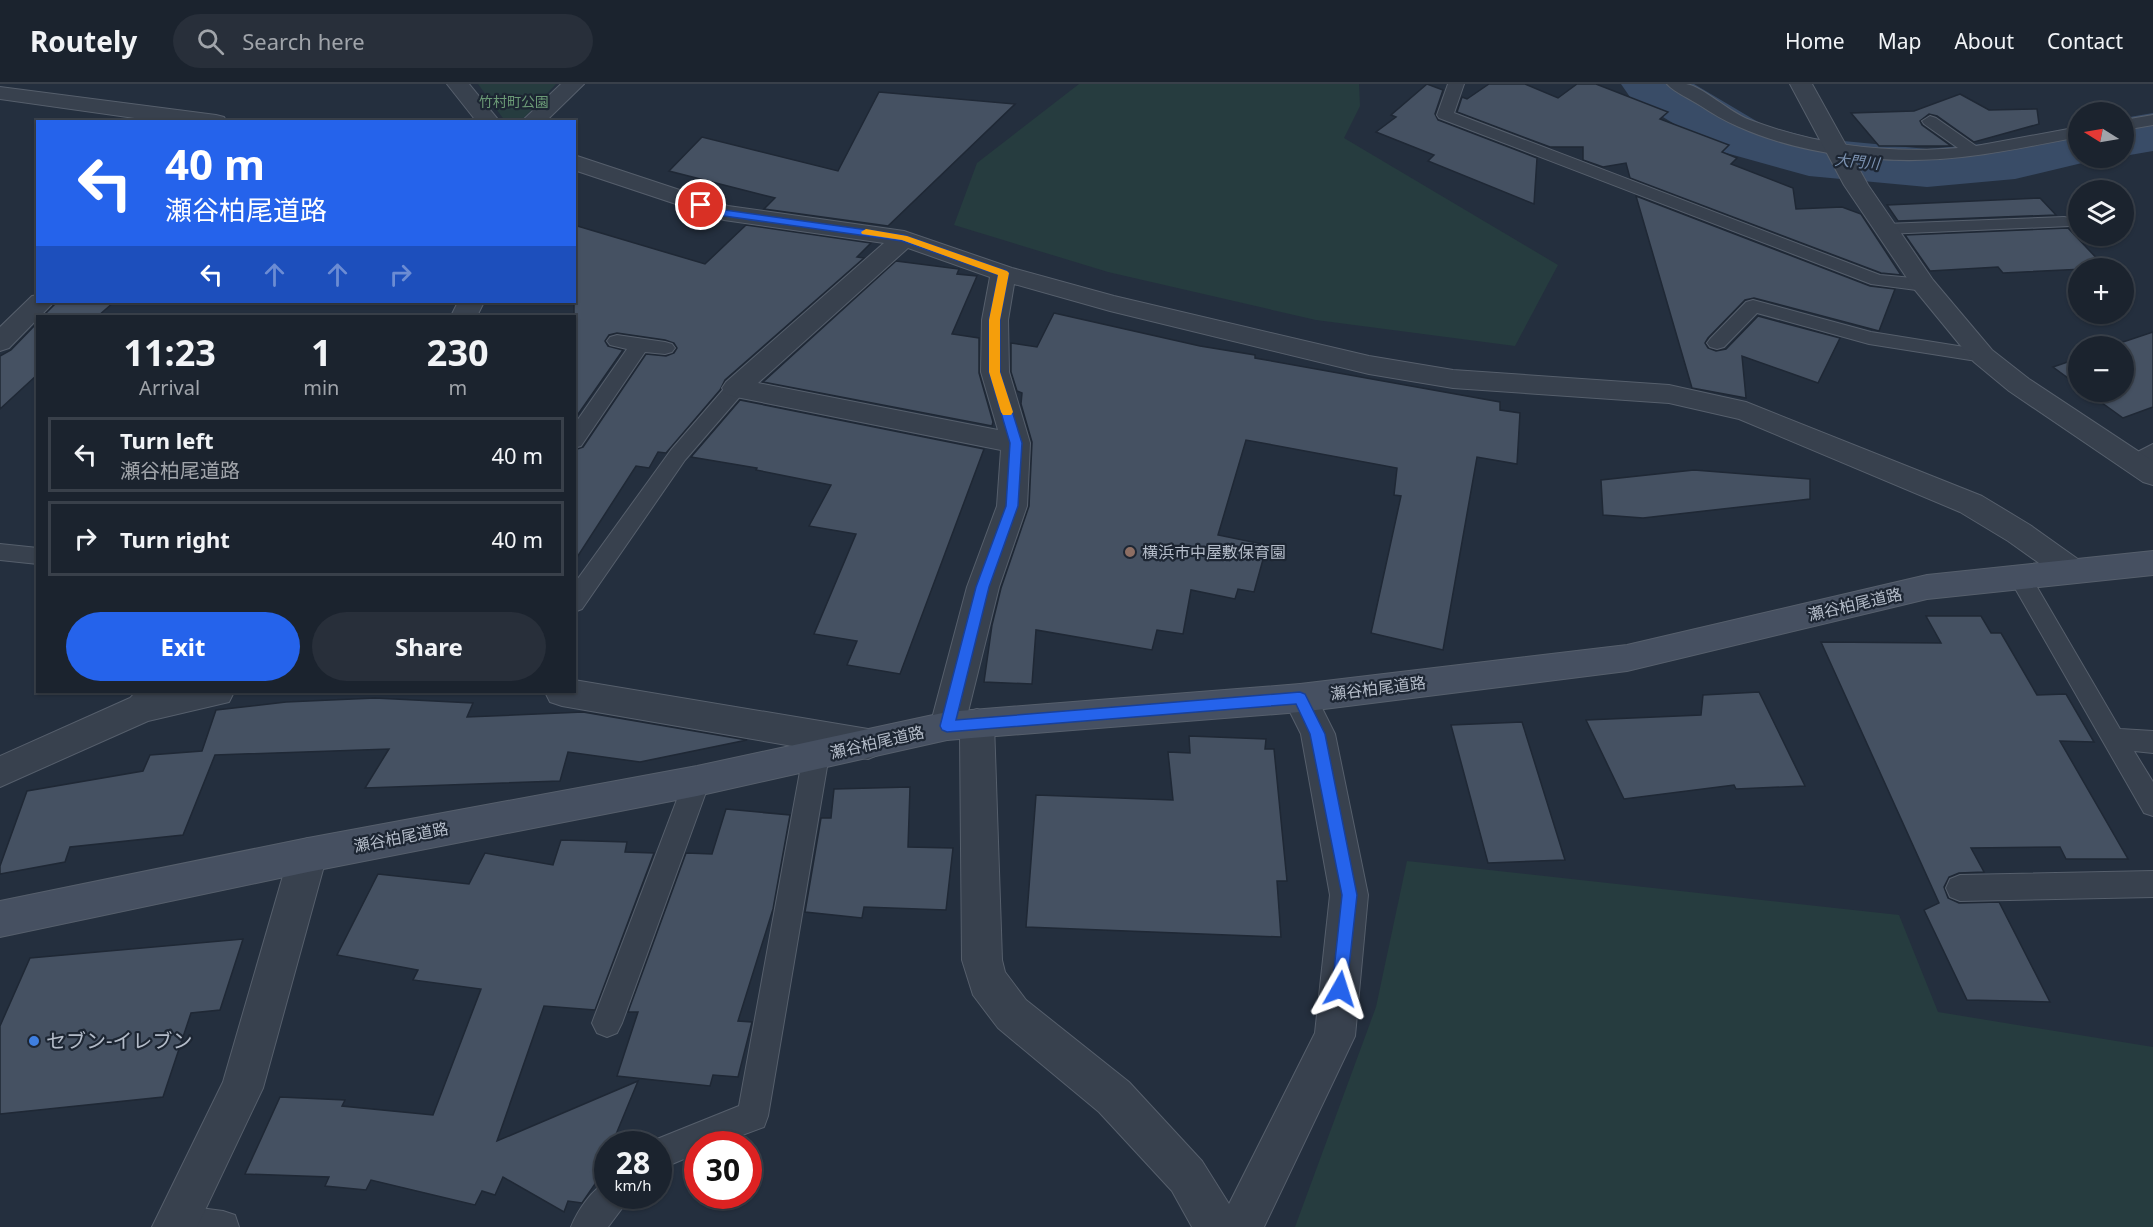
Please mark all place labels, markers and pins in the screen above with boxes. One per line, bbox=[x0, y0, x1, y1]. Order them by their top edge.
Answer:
pin bbox=[675, 179, 726, 230]
place label: 横浜市中屋敷保育園 bbox=[1142, 541, 1286, 563]
marker: 横浜市中屋敷保育園 bbox=[1123, 545, 1137, 559]
place label: セブン-イレブン bbox=[46, 1027, 192, 1054]
marker: セブン-イレブン bbox=[27, 1034, 41, 1048]

